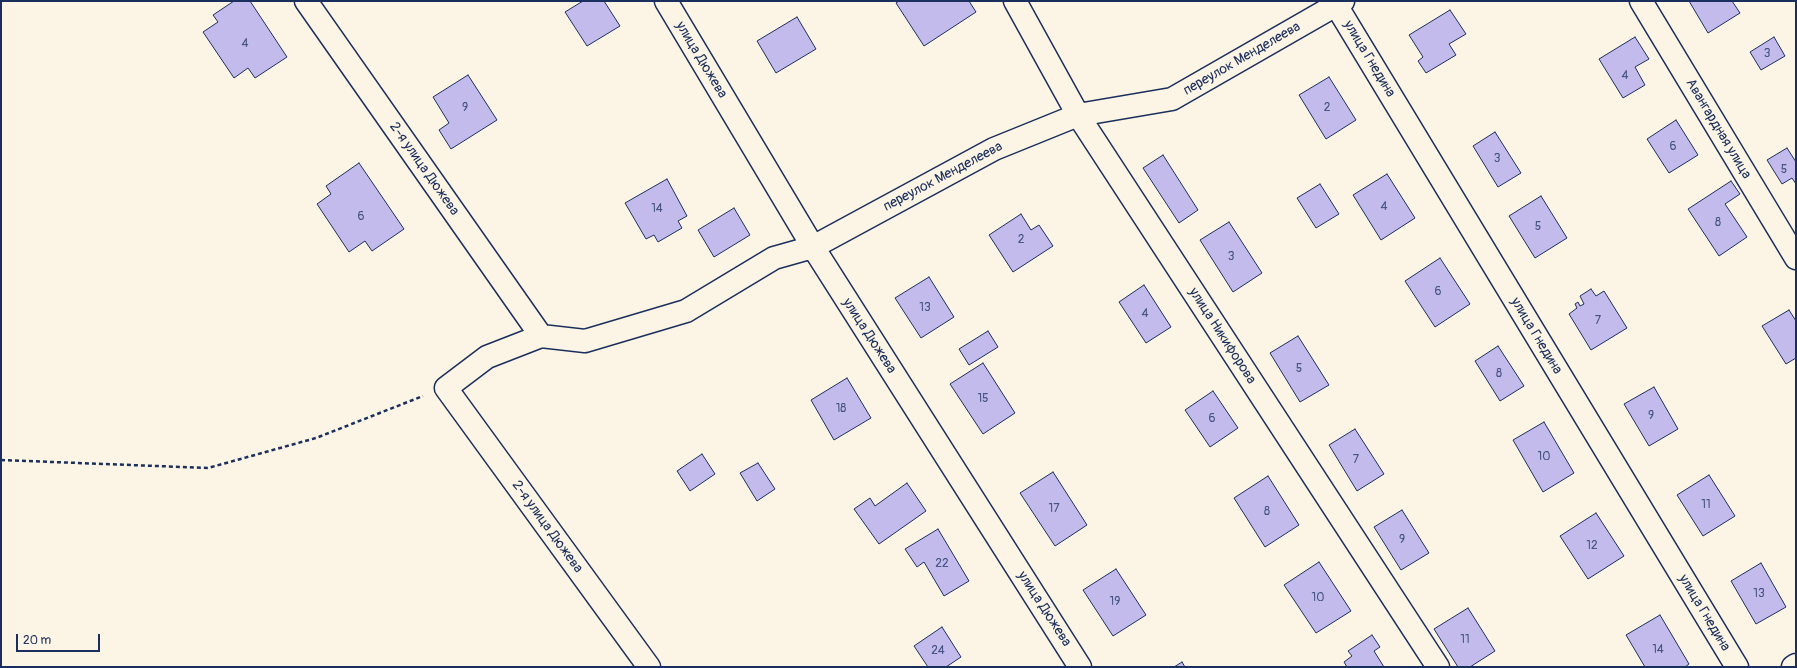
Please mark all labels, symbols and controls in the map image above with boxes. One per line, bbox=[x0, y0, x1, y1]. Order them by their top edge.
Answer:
street label: улица Гнедина bbox=[1339, 18, 1399, 100]
street label: улица Дюжева bbox=[672, 19, 730, 101]
street label: переулок Менделеева bbox=[1180, 19, 1304, 99]
house number: 4 bbox=[242, 37, 248, 51]
house number: 3 bbox=[1764, 47, 1770, 61]
house number: 4 bbox=[1622, 69, 1628, 83]
street label: Авангардная улица bbox=[1682, 76, 1754, 182]
house number: 9 bbox=[462, 101, 468, 115]
house number: 2 bbox=[1324, 101, 1330, 115]
street label: 2-я улица Дюжева bbox=[386, 119, 462, 219]
street label: переулок Менделеева bbox=[881, 138, 1005, 216]
house number: 6 bbox=[1670, 140, 1676, 154]
house number: 3 bbox=[1494, 152, 1500, 166]
house number: 5 bbox=[1781, 163, 1787, 177]
house number: 4 bbox=[1381, 200, 1387, 214]
house number: 14 bbox=[651, 202, 663, 216]
house number: 6 bbox=[358, 210, 364, 224]
house number: 8 bbox=[1715, 216, 1721, 230]
house number: 5 bbox=[1535, 220, 1541, 234]
house number: 2 bbox=[1018, 233, 1024, 247]
house number: 3 bbox=[1228, 250, 1234, 264]
street label: улица Никифорова bbox=[1185, 285, 1259, 387]
house number: 6 bbox=[1435, 285, 1441, 299]
street label: улица Дюжева bbox=[838, 295, 900, 377]
street label: улица Гнедина bbox=[1506, 295, 1566, 377]
house number: 13 bbox=[919, 301, 931, 315]
house number: 4 bbox=[1142, 307, 1148, 321]
house number: 7 bbox=[1595, 314, 1601, 328]
house number: 5 bbox=[1296, 362, 1302, 376]
house number: 8 bbox=[1496, 367, 1502, 381]
house number: 15 bbox=[977, 392, 989, 406]
house number: 18 bbox=[836, 402, 846, 416]
house number: 9 bbox=[1648, 409, 1654, 423]
house number: 6 bbox=[1209, 412, 1215, 426]
house number: 10 bbox=[1538, 450, 1550, 464]
house number: 7 bbox=[1353, 453, 1359, 467]
street label: 2-я улица Дюжева bbox=[508, 478, 586, 576]
house number: 11 bbox=[1701, 498, 1711, 512]
house number: 17 bbox=[1048, 502, 1060, 516]
house number: 8 bbox=[1264, 505, 1270, 519]
house number: 9 bbox=[1399, 533, 1405, 547]
house number: 12 bbox=[1586, 539, 1598, 553]
house number: 22 bbox=[935, 557, 949, 571]
street label: улица Дюжева bbox=[1013, 568, 1075, 650]
street label: улица Гнедина bbox=[1674, 572, 1734, 654]
house number: 13 bbox=[1753, 587, 1765, 601]
house number: 10 bbox=[1312, 591, 1324, 605]
house number: 19 bbox=[1110, 595, 1120, 609]
scale bar bbox=[18, 626, 102, 652]
text: 20 m bbox=[23, 633, 51, 648]
house number: 11 bbox=[1460, 633, 1470, 647]
house number: 14 bbox=[1652, 643, 1664, 657]
house number: 24 bbox=[931, 644, 945, 658]

